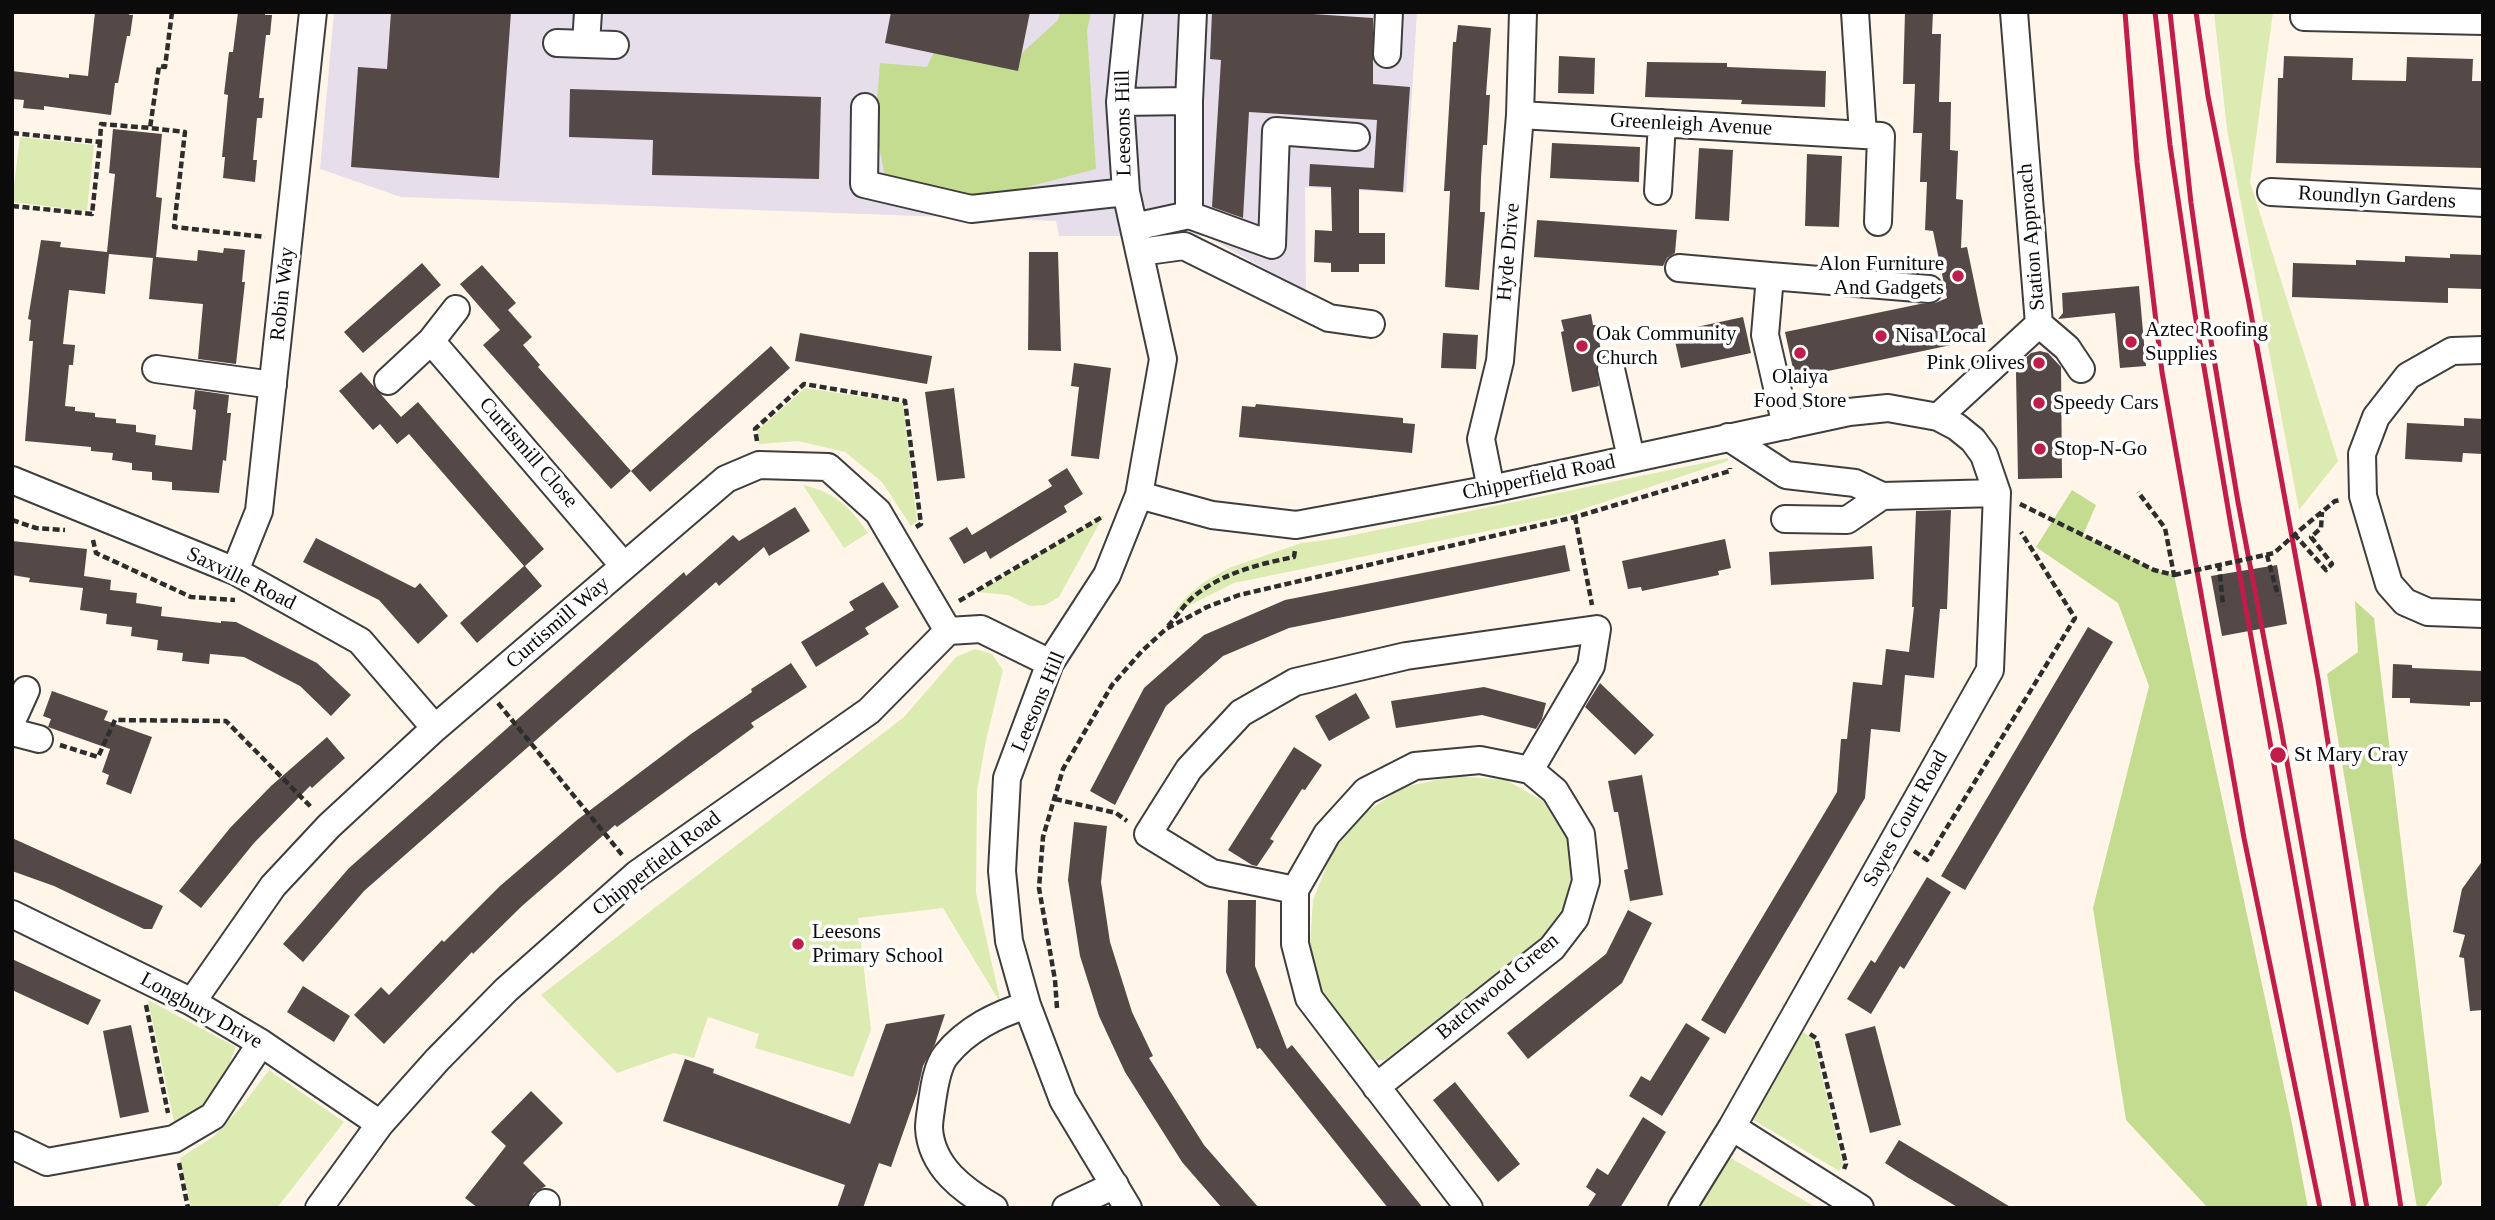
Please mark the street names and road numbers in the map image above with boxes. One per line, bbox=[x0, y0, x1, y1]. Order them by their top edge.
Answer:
street label: Leesons Hill bbox=[1110, 69, 1138, 177]
street label: Greenleigh Avenue bbox=[1609, 108, 1773, 142]
street label: Station Approach bbox=[2013, 162, 2051, 312]
street label: Roundlyn Gardens bbox=[2297, 181, 2457, 215]
street label: Hyde Drive bbox=[1492, 202, 1526, 302]
street label: Robin Way bbox=[266, 246, 300, 342]
street label: Curtismill Close bbox=[473, 393, 583, 513]
street label: Chipperfield Road bbox=[1460, 449, 1618, 507]
street label: Saxville Road bbox=[182, 542, 300, 616]
street label: Curtismill Way bbox=[501, 571, 615, 675]
street label: Leesons Hill bbox=[1007, 648, 1071, 756]
street label: Sayes Court Road bbox=[1858, 747, 1954, 891]
street label: Chipperfield Road bbox=[588, 806, 726, 922]
street label: Batchwood Green bbox=[1432, 928, 1564, 1046]
street label: Longbury Drive bbox=[135, 967, 267, 1055]

